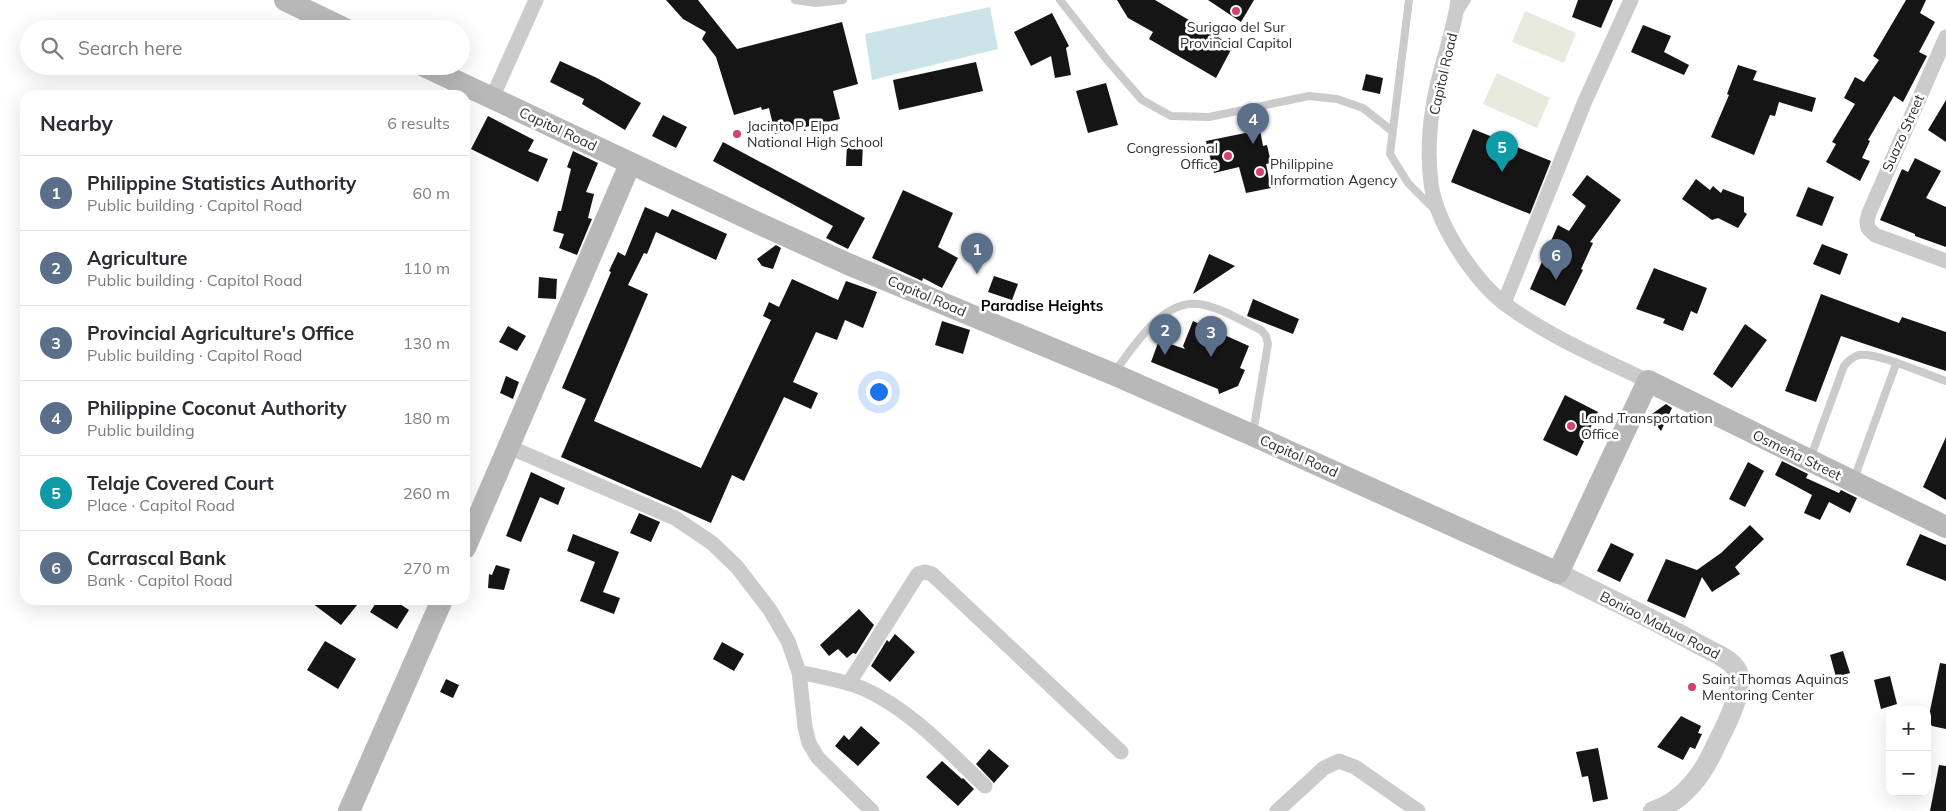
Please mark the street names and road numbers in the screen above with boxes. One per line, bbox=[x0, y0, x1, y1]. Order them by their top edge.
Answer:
street label: Capitol Road bbox=[1425, 31, 1461, 117]
street label: Suazo Street bbox=[1878, 91, 1928, 174]
street label: Capitol Road bbox=[516, 103, 600, 155]
street label: Capitol Road bbox=[885, 271, 969, 321]
street label: Osmeña Street bbox=[1750, 426, 1844, 484]
street label: Capitol Road bbox=[1257, 431, 1341, 481]
street label: Boniao Mabua Road bbox=[1597, 587, 1723, 663]

